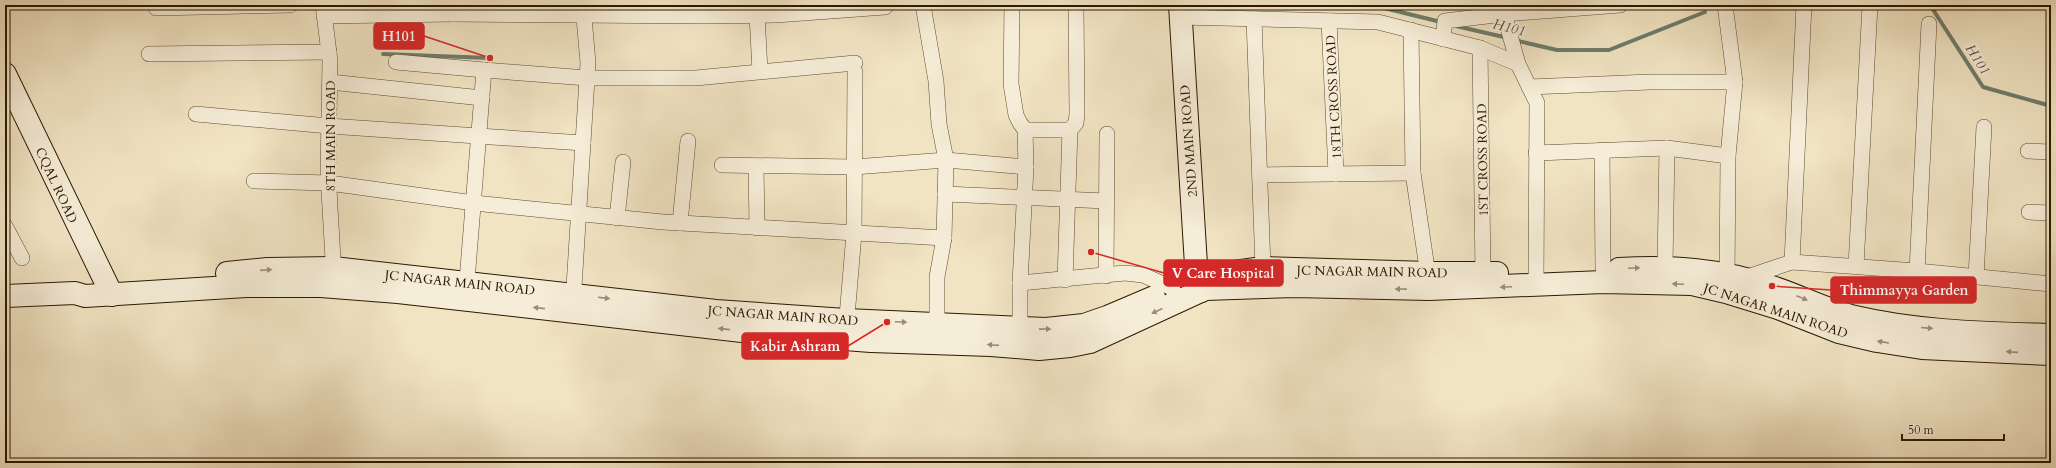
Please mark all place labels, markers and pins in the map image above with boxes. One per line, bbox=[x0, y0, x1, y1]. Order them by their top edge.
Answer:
callout: H101 bbox=[374, 23, 424, 49]
callout: V Care Hospital bbox=[1164, 260, 1283, 286]
callout: Thimmayya Garden bbox=[1831, 277, 1976, 303]
callout: Kabir Ashram bbox=[742, 333, 848, 359]

